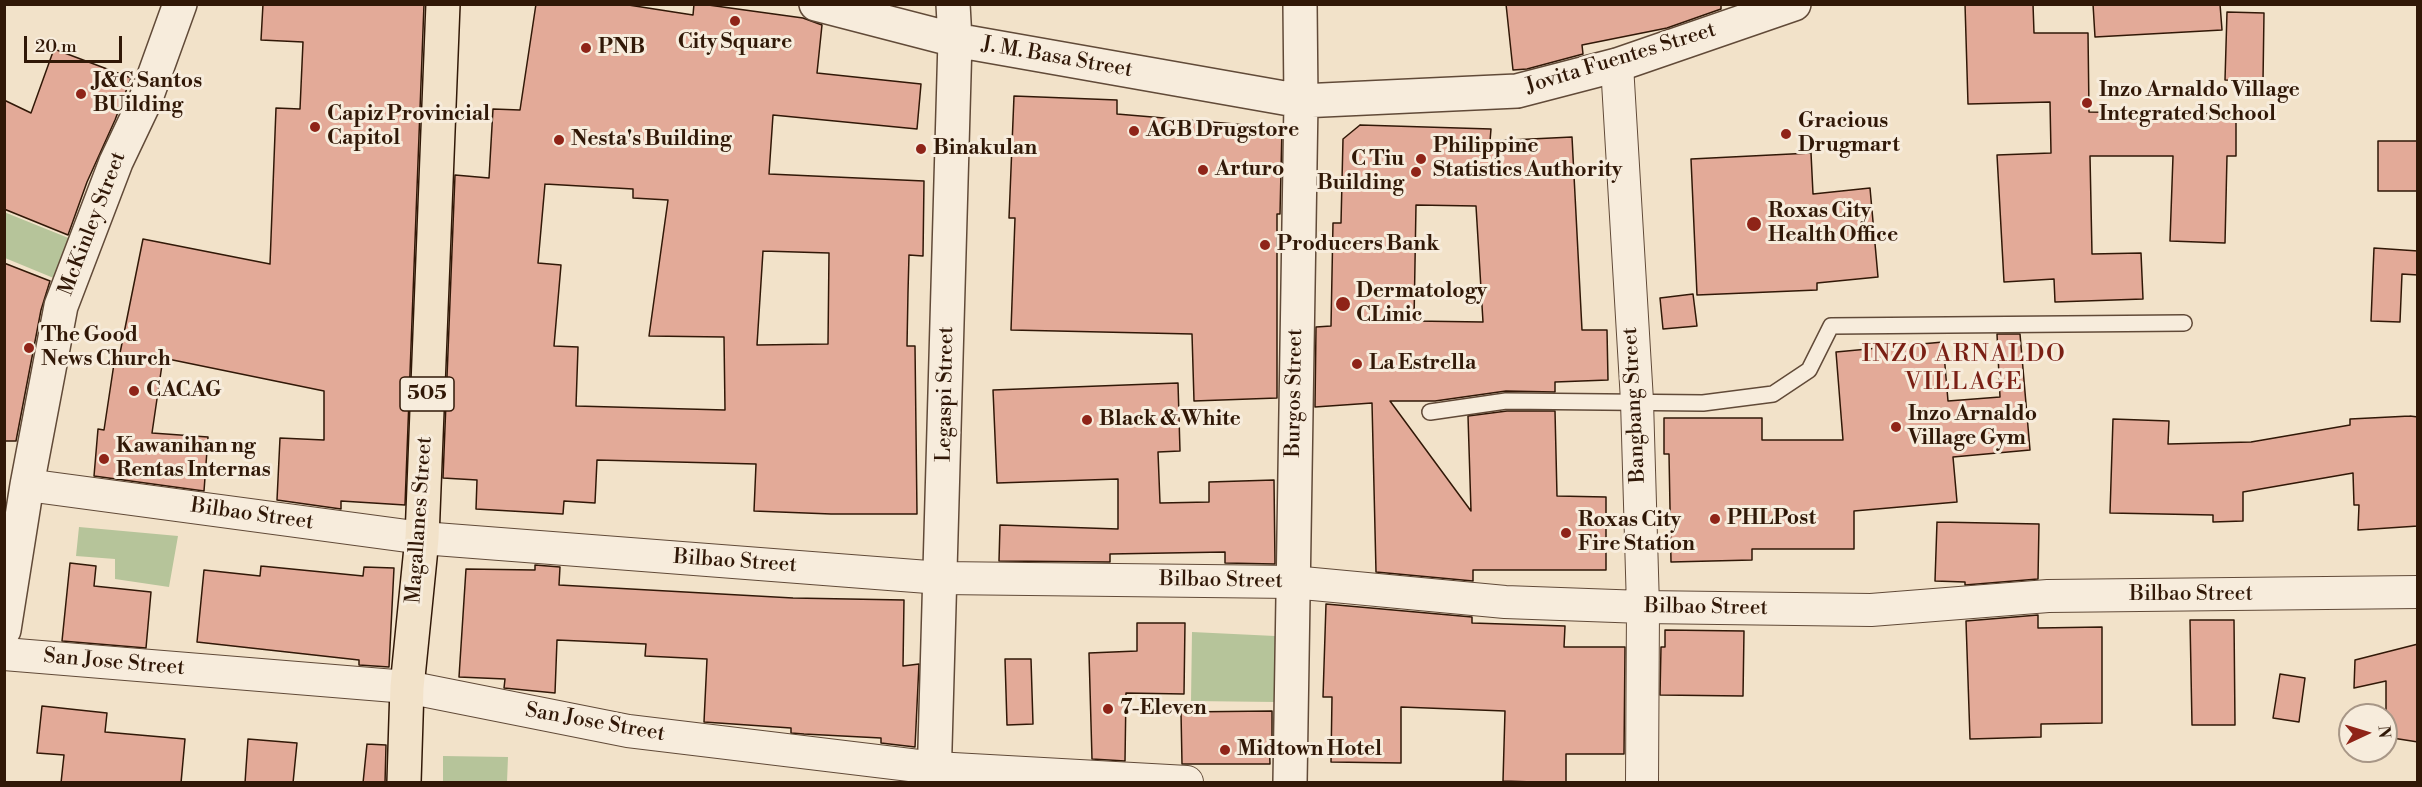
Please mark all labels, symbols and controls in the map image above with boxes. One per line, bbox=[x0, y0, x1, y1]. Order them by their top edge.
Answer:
marker: City Square bbox=[728, 14, 742, 28]
street label: Jovita Fuentes Street bbox=[1523, 18, 1719, 100]
scale bar bbox=[27, 24, 124, 62]
place label: City Square bbox=[678, 30, 792, 56]
street label: J. M. Basa Street bbox=[980, 32, 1134, 84]
text: 20 m bbox=[35, 35, 77, 58]
place label: PNB bbox=[598, 35, 645, 61]
marker: PNB bbox=[579, 41, 593, 55]
place label: J&C Santos BUilding bbox=[93, 69, 202, 119]
place label: Inzo Arnaldo Village Integrated School bbox=[2099, 78, 2300, 128]
marker: J&C Santos BUilding bbox=[74, 87, 88, 101]
marker: Inzo Arnaldo Village Integrated School bbox=[2080, 96, 2094, 110]
place label: Capiz Provincial Capitol bbox=[327, 102, 490, 152]
place label: Gracious Drugmart bbox=[1798, 109, 1900, 159]
place label: AGB Drugstore bbox=[1146, 118, 1299, 144]
marker: Capiz Provincial Capitol bbox=[308, 120, 322, 134]
marker: AGB Drugstore bbox=[1127, 124, 1141, 138]
place label: Nesta's Building bbox=[571, 127, 732, 153]
marker: Gracious Drugmart bbox=[1779, 127, 1793, 141]
marker: Nesta's Building bbox=[552, 133, 566, 147]
place label: Philippine Statistics Authority bbox=[1433, 134, 1622, 184]
place label: Binakulan bbox=[933, 136, 1037, 162]
marker: Binakulan bbox=[914, 142, 928, 156]
place label: C Tiu Building bbox=[1317, 147, 1404, 197]
street label: McKinley Street bbox=[54, 148, 132, 300]
marker: Philippine Statistics Authority bbox=[1414, 152, 1428, 166]
place label: Arturo bbox=[1215, 157, 1284, 183]
marker: Arturo bbox=[1196, 163, 1210, 177]
marker: C Tiu Building bbox=[1409, 165, 1423, 179]
place label: Roxas City Health Office bbox=[1768, 199, 1898, 249]
marker: Roxas City Health Office bbox=[1745, 215, 1763, 233]
place label: Producers Bank bbox=[1277, 232, 1439, 258]
marker: Producers Bank bbox=[1258, 238, 1272, 252]
place label: Dermatology CLinic bbox=[1356, 279, 1487, 329]
marker: Dermatology CLinic bbox=[1334, 295, 1352, 313]
place label: The Good News Church bbox=[41, 323, 171, 373]
street label: Legaspi Street bbox=[932, 326, 960, 462]
street label: Bangbang Street bbox=[1618, 326, 1652, 484]
street label: Burgos Street bbox=[1281, 328, 1309, 458]
marker: The Good News Church bbox=[22, 341, 36, 355]
district label: INZO ARNALDO VILLAGE bbox=[1862, 341, 2066, 397]
place label: La Estrella bbox=[1369, 351, 1476, 377]
marker: La Estrella bbox=[1350, 357, 1364, 371]
road number: 505 bbox=[400, 377, 454, 411]
place label: CACAG bbox=[146, 378, 221, 404]
marker: CACAG bbox=[127, 384, 141, 398]
place label: Inzo Arnaldo Village Gym bbox=[1908, 402, 2037, 452]
place label: Black & White bbox=[1099, 407, 1241, 433]
marker: Black & White bbox=[1080, 413, 1094, 427]
marker: Inzo Arnaldo Village Gym bbox=[1889, 420, 1903, 434]
place label: Kawanihan ng Rentas Internas bbox=[116, 434, 271, 484]
street label: Magallanes Street bbox=[402, 436, 438, 604]
marker: Kawanihan ng Rentas Internas bbox=[97, 452, 111, 466]
street label: Bilbao Street bbox=[189, 494, 315, 536]
place label: PHLPost bbox=[1727, 506, 1816, 532]
place label: Roxas City Fire Station bbox=[1578, 508, 1695, 558]
marker: PHLPost bbox=[1708, 512, 1722, 526]
marker: Roxas City Fire Station bbox=[1559, 526, 1573, 540]
street label: Bilbao Street bbox=[672, 545, 798, 579]
street label: Bilbao Street bbox=[1159, 567, 1283, 595]
street label: Bilbao Street bbox=[2129, 582, 2253, 608]
street label: Bilbao Street bbox=[1644, 594, 1768, 622]
street label: San Jose Street bbox=[42, 644, 186, 682]
place label: 7-Eleven bbox=[1120, 696, 1207, 722]
street label: San Jose Street bbox=[523, 698, 667, 748]
marker: 7-Eleven bbox=[1101, 702, 1115, 716]
north arrow bbox=[2338, 703, 2398, 763]
text: N bbox=[2374, 725, 2394, 739]
place label: Midtown Hotel bbox=[1237, 737, 1382, 763]
marker: Midtown Hotel bbox=[1218, 743, 1232, 757]

